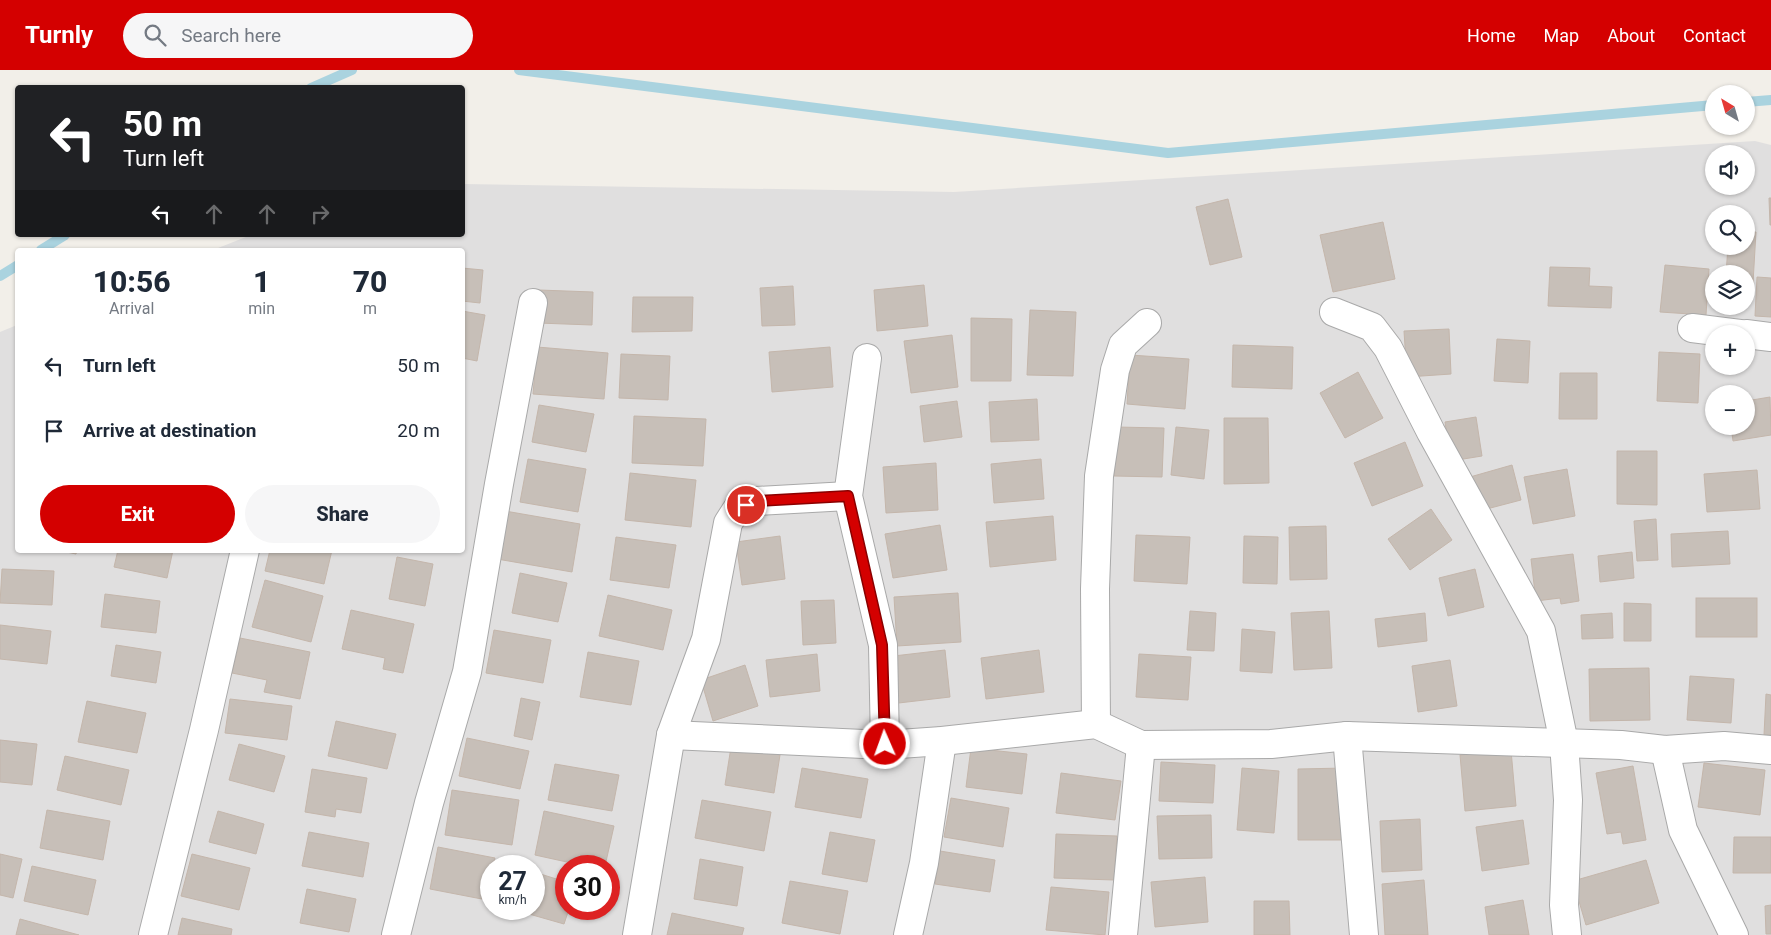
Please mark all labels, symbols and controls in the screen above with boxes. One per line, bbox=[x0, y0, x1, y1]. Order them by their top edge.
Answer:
search box bbox=[123, 13, 473, 58]
text: Turnly bbox=[25, 21, 93, 49]
icon: search bbox=[141, 21, 169, 49]
text: Search here bbox=[181, 24, 281, 47]
text: Home bbox=[1467, 25, 1516, 46]
text: Map bbox=[1544, 25, 1579, 46]
text: About bbox=[1607, 25, 1655, 46]
text: Contact bbox=[1683, 25, 1746, 46]
north arrow bbox=[1705, 85, 1755, 135]
map controls bbox=[1705, 85, 1755, 435]
text: 50 m bbox=[123, 104, 202, 145]
icon: left bbox=[40, 105, 105, 170]
button: sound bbox=[1705, 145, 1755, 195]
text: Turn left bbox=[123, 146, 204, 171]
icon: left bbox=[147, 200, 175, 228]
icon: ahead bbox=[200, 200, 228, 228]
icon: ahead bbox=[253, 200, 281, 228]
icon: right bbox=[306, 200, 334, 228]
button: search bbox=[1705, 205, 1755, 255]
text: 10:56 bbox=[93, 264, 171, 299]
text: 1 bbox=[253, 264, 270, 299]
text: 70 bbox=[353, 264, 387, 299]
button: layers bbox=[1705, 265, 1755, 315]
text: Arrival bbox=[109, 299, 154, 318]
text: min bbox=[248, 299, 275, 318]
text: m bbox=[363, 299, 377, 318]
button: + bbox=[1705, 325, 1755, 375]
icon: left bbox=[40, 352, 68, 380]
text: Turn left bbox=[83, 354, 156, 377]
text: 50 m bbox=[397, 354, 440, 377]
button: − bbox=[1705, 385, 1755, 435]
icon: arrive bbox=[40, 417, 68, 445]
text: Arrive at destination bbox=[83, 419, 256, 442]
text: 20 m bbox=[397, 419, 440, 442]
pin bbox=[725, 484, 767, 526]
button: Exit bbox=[40, 485, 235, 543]
button: Share bbox=[245, 485, 440, 543]
icon: arrive bbox=[732, 491, 760, 519]
position arrow bbox=[858, 717, 910, 769]
speed limit sign: 30 bbox=[555, 855, 620, 920]
text: 27 bbox=[498, 867, 527, 896]
text: km/h bbox=[498, 893, 527, 907]

